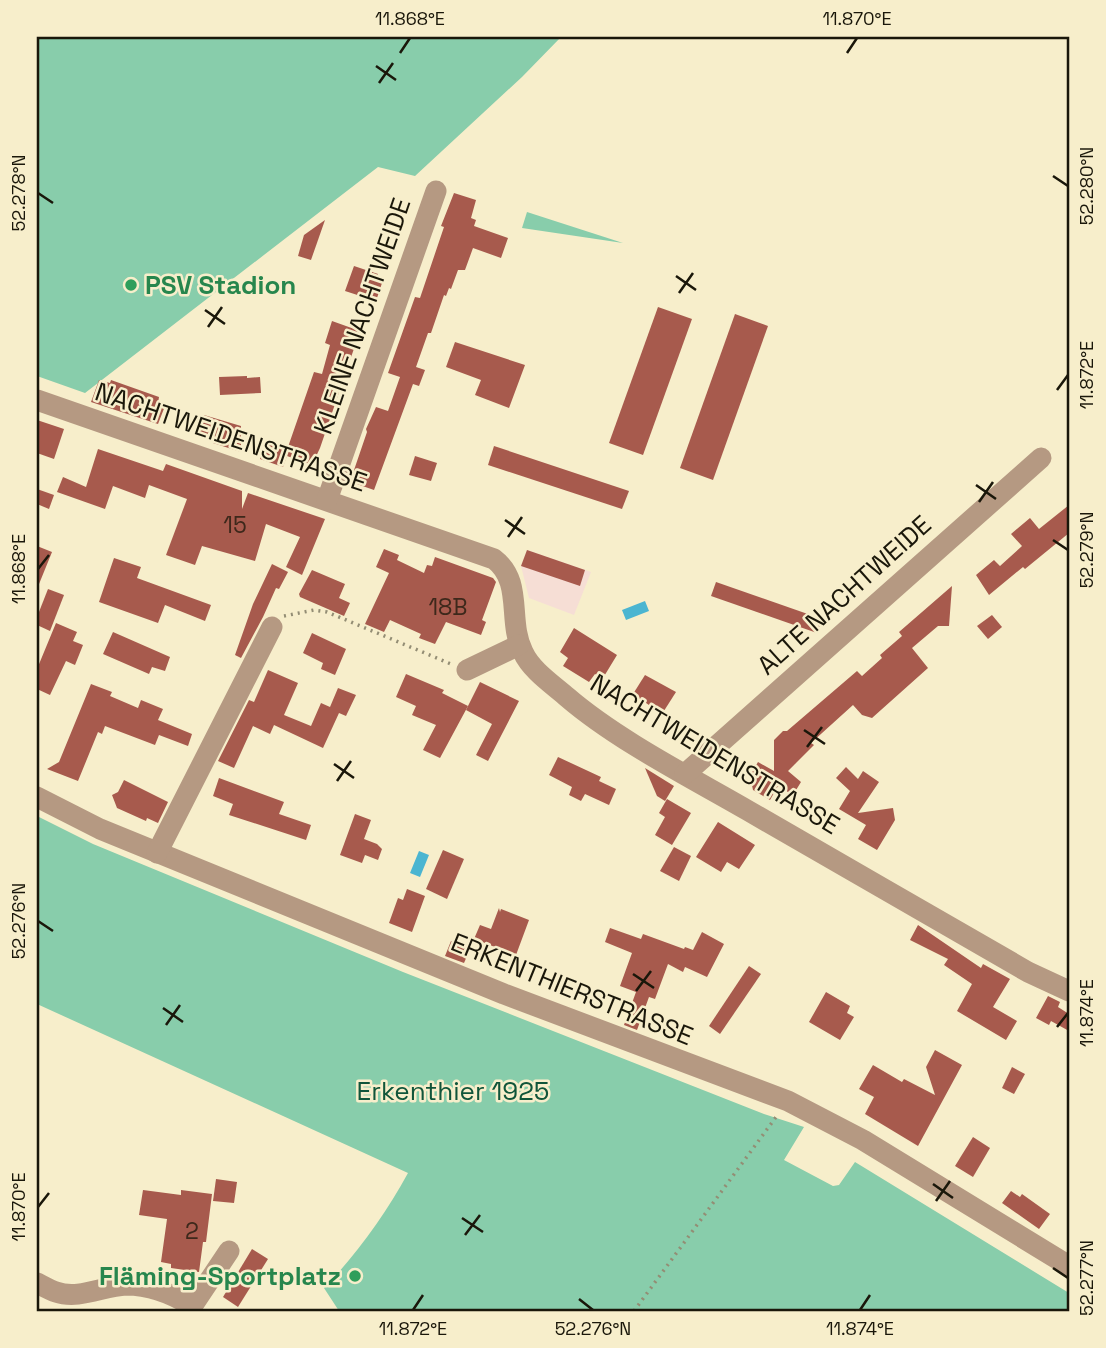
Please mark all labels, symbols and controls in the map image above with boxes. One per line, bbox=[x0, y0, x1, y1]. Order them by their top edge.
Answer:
text: 11.868°E bbox=[375, 7, 445, 30]
text: 11.870°E bbox=[822, 7, 892, 30]
text: 52.280°N bbox=[1075, 147, 1098, 225]
text: 52.278°N bbox=[7, 155, 30, 231]
street label: KLEINE NACHTWEIDE bbox=[306, 193, 418, 439]
place label: PSV Stadion bbox=[145, 268, 296, 302]
marker: PSV Stadion bbox=[123, 277, 139, 293]
text: 11.872°E bbox=[1075, 341, 1098, 409]
street label: NACHTWEIDENSTRASSE bbox=[91, 375, 371, 499]
street label: ALTE NACHTWEIDE bbox=[750, 508, 938, 682]
house number: 15 bbox=[223, 510, 247, 540]
text: 52.279°N bbox=[1075, 512, 1098, 588]
text: 11.868°E bbox=[7, 534, 30, 604]
house number: 18B bbox=[428, 592, 468, 622]
street label: NACHTWEIDENSTRASSE bbox=[584, 666, 846, 842]
text: 52.276°N bbox=[7, 883, 30, 959]
street label: ERKENTHIERSTRASSE bbox=[446, 925, 698, 1053]
text: 11.874°E bbox=[1075, 979, 1098, 1047]
park label: Erkenthier 1925 bbox=[357, 1074, 549, 1108]
text: 11.870°E bbox=[7, 1172, 30, 1242]
house number: 2 bbox=[185, 1216, 199, 1246]
text: 52.277°N bbox=[1075, 1240, 1098, 1316]
place label: Fläming-Sportplatz bbox=[99, 1259, 341, 1293]
marker: Fläming-Sportplatz bbox=[347, 1268, 363, 1284]
text: 11.872°E bbox=[379, 1317, 447, 1340]
text: 52.276°N bbox=[555, 1317, 631, 1340]
text: 11.874°E bbox=[826, 1317, 894, 1340]

